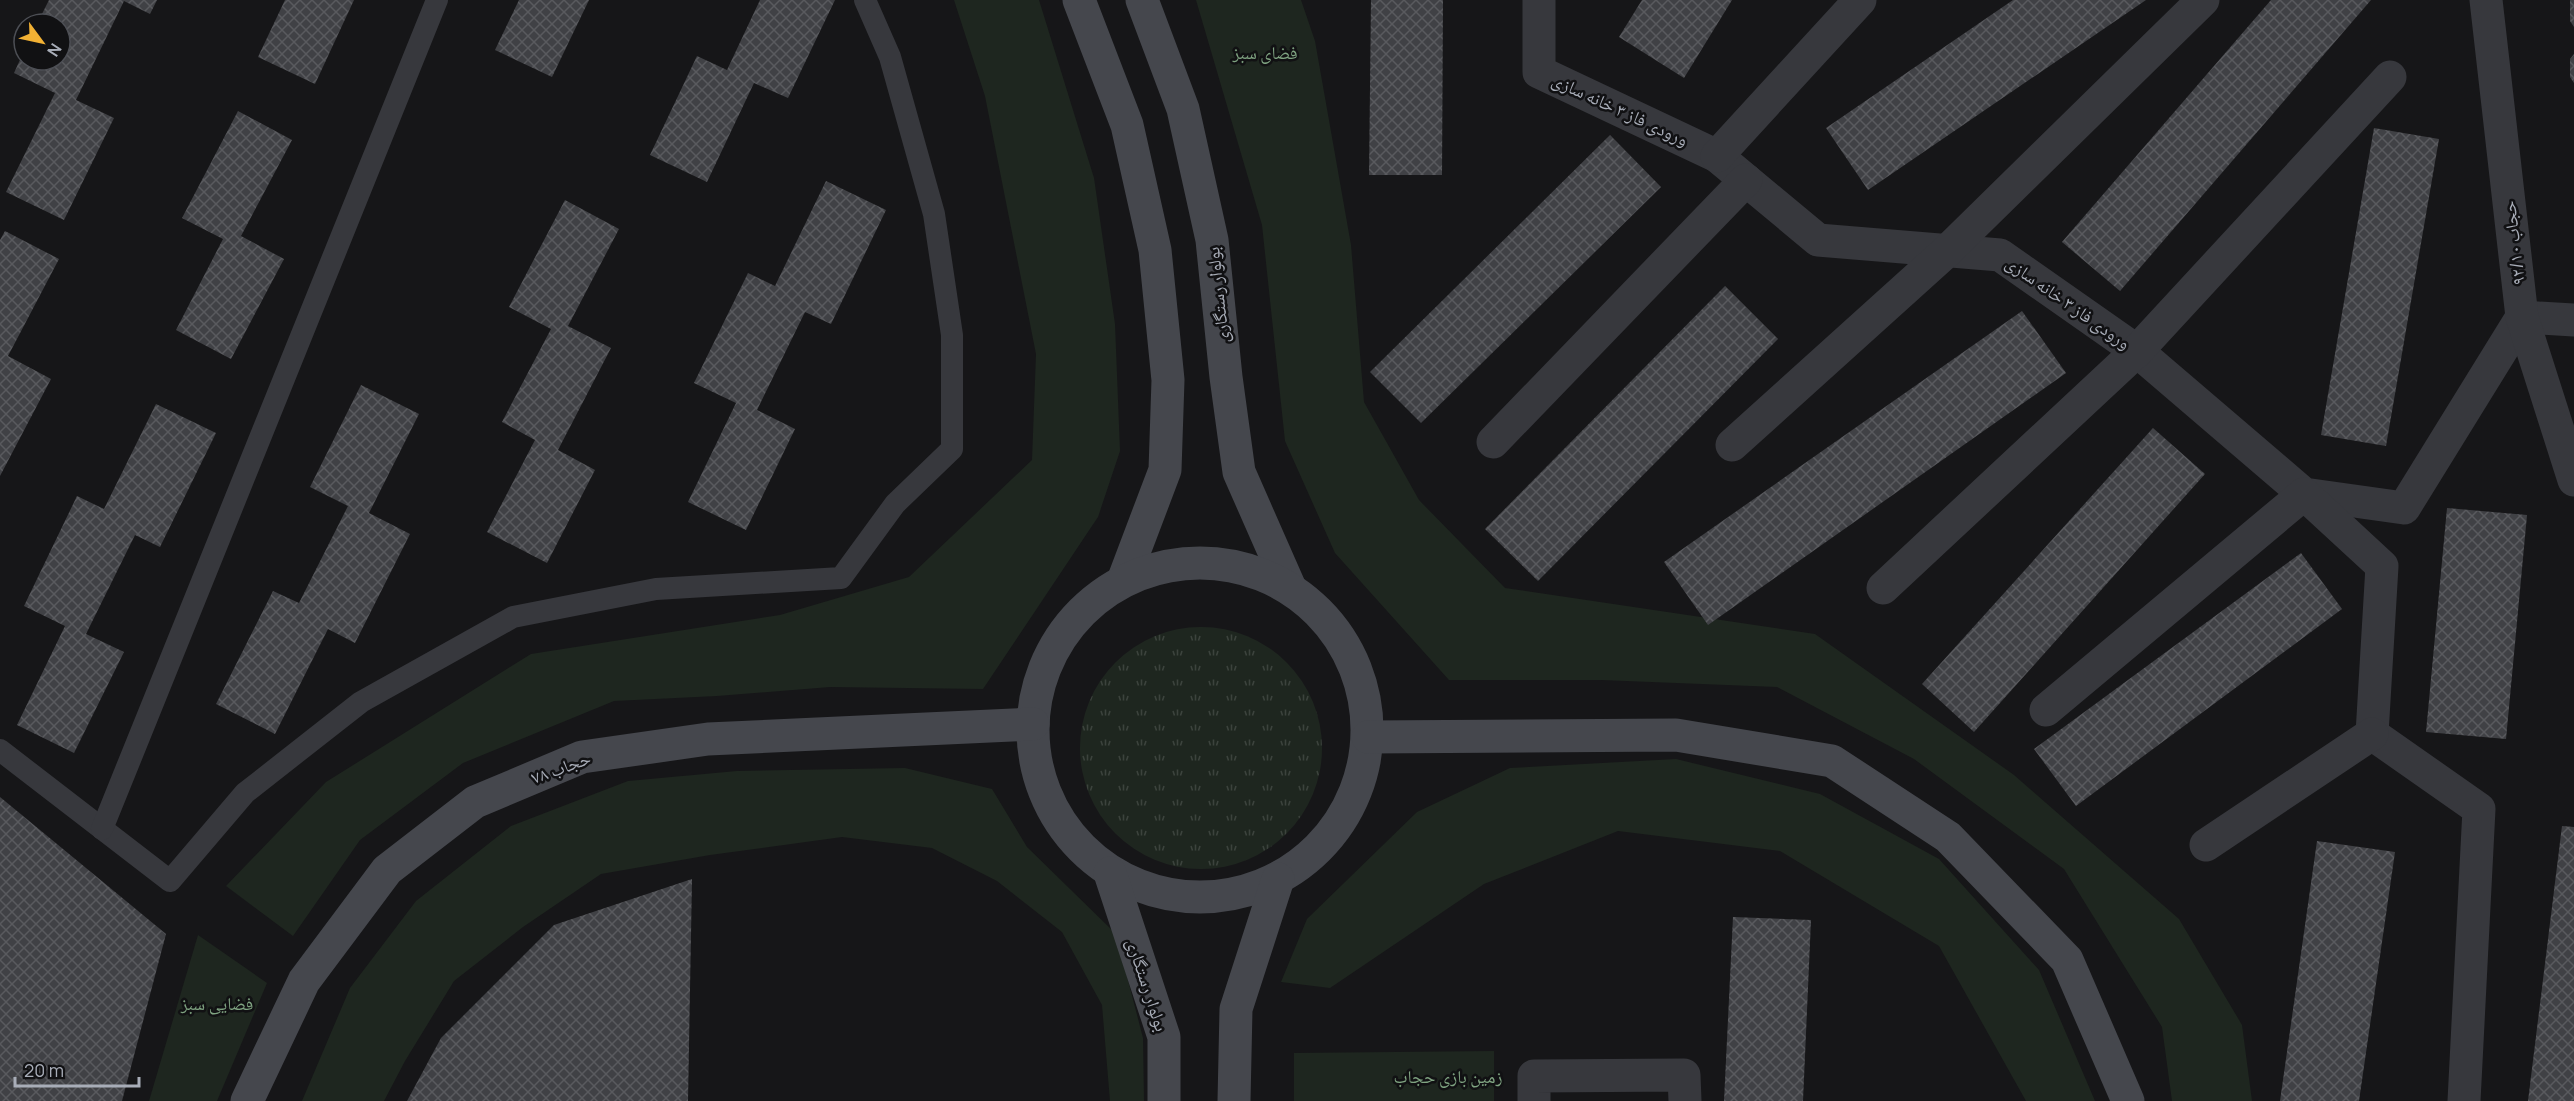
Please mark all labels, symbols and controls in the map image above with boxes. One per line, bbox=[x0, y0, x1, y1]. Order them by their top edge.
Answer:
north arrow bbox=[12, 12, 72, 72]
text: N bbox=[42, 39, 67, 61]
park label: فضای سبز bbox=[1231, 40, 1298, 64]
street label: ورودی فاز ۳ خانه سازی bbox=[1549, 67, 1692, 151]
street label: حجاب ۹۲/۱۰ bbox=[2496, 200, 2530, 287]
street label: بولوار رستگاری bbox=[1200, 246, 1234, 344]
street label: ورودی فاز ۳ خانه سازی bbox=[2001, 250, 2136, 354]
street label: حجاب ۷۸ bbox=[528, 745, 594, 789]
street label: بولوار رستگاری bbox=[1122, 935, 1174, 1034]
park label: فضایی سبز bbox=[180, 991, 253, 1015]
scale bar bbox=[15, 1050, 140, 1088]
text: 20 m bbox=[24, 1058, 64, 1082]
park label: زمین بازی حجاب bbox=[1394, 1064, 1502, 1088]

